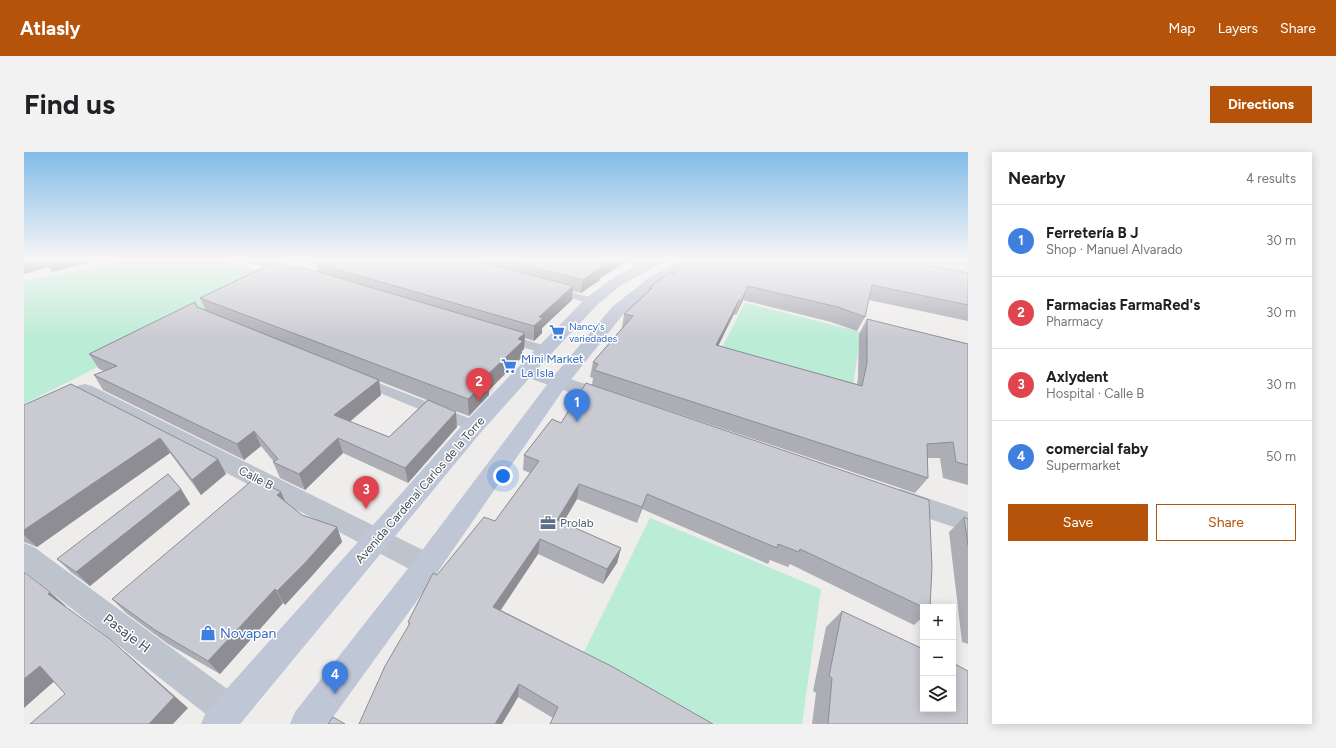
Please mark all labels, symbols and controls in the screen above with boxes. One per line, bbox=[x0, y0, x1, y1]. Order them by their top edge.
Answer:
text: Atlasly bbox=[20, 17, 80, 40]
text: Map bbox=[1168, 20, 1196, 37]
text: Layers bbox=[1218, 20, 1258, 37]
text: Share bbox=[1280, 20, 1316, 37]
button: Directions bbox=[1210, 86, 1312, 123]
text: Find us bbox=[24, 87, 115, 121]
text: Nearby bbox=[1008, 168, 1066, 188]
text: 4 results bbox=[1246, 171, 1296, 186]
text: Ferretería B J bbox=[1046, 224, 1139, 242]
text: 1 bbox=[1018, 233, 1024, 248]
text: 30 m bbox=[1266, 233, 1296, 248]
text: Shop · Manuel Alvarado bbox=[1046, 242, 1183, 257]
text: Farmacias FarmaRed's bbox=[1046, 296, 1200, 314]
text: 2 bbox=[1017, 305, 1025, 320]
text: 30 m bbox=[1266, 305, 1296, 320]
text: Pharmacy bbox=[1046, 314, 1103, 329]
place label: Nancy's variedades bbox=[569, 320, 618, 345]
supermarket icon: Nancy's variedades bbox=[548, 323, 566, 341]
place label: Mini Market La Isla bbox=[521, 352, 584, 380]
supermarket icon: Mini Market La Isla bbox=[500, 357, 518, 375]
pin: 2 bbox=[466, 368, 492, 401]
text: Axlydent bbox=[1046, 368, 1109, 386]
text: 3 bbox=[1017, 377, 1025, 392]
text: 30 m bbox=[1266, 377, 1296, 392]
text: Hospital · Calle B bbox=[1046, 386, 1144, 401]
pin: 1 bbox=[564, 389, 590, 422]
street label: Avenida Cardenal Carlos de la Torre bbox=[352, 413, 488, 566]
text: comercial faby bbox=[1046, 440, 1148, 458]
text: 4 bbox=[1017, 449, 1025, 464]
text: 50 m bbox=[1266, 449, 1296, 464]
text: Supermarket bbox=[1046, 458, 1121, 473]
street label: Calle B bbox=[236, 463, 276, 493]
your location bbox=[493, 466, 513, 486]
pin: 3 bbox=[353, 476, 379, 509]
button: Save bbox=[1008, 504, 1148, 541]
button: Share bbox=[1156, 504, 1296, 541]
office icon: Prolab bbox=[539, 514, 557, 532]
place label: Prolab bbox=[560, 516, 594, 530]
map controls bbox=[920, 604, 956, 712]
button: + bbox=[920, 604, 956, 640]
street label: Pasaje H bbox=[100, 610, 153, 656]
shop icon: Novapan bbox=[199, 624, 217, 642]
place label: Novapan bbox=[220, 625, 276, 642]
button: − bbox=[920, 640, 956, 676]
pin: 4 bbox=[322, 661, 348, 694]
button: layers bbox=[920, 676, 956, 712]

